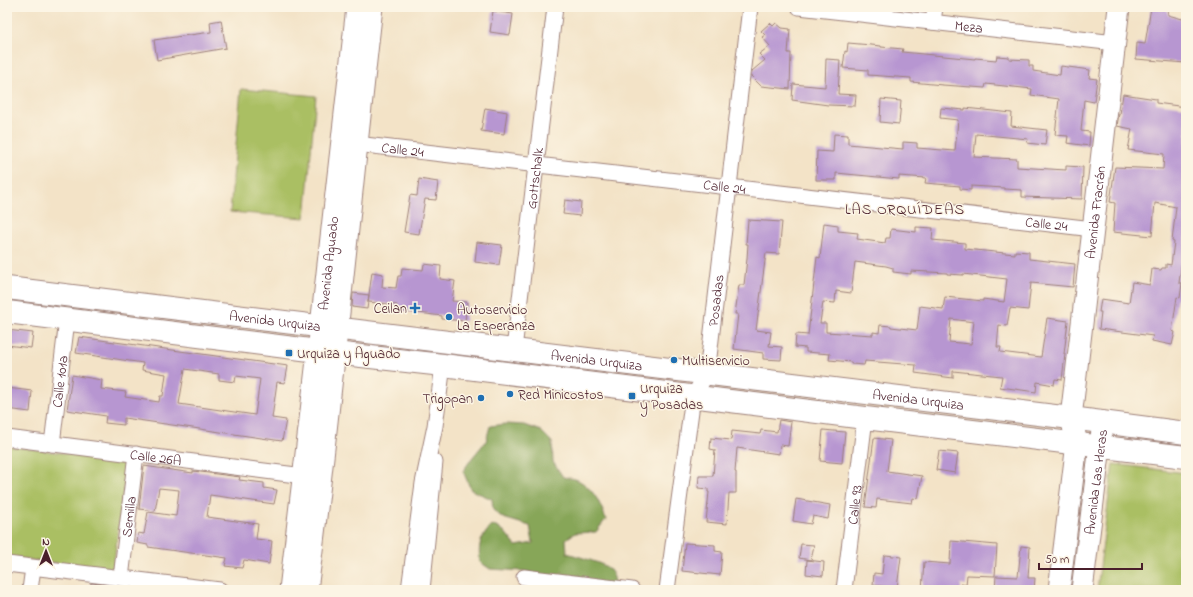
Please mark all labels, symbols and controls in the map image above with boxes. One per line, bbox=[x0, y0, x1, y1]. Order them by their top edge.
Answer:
street label: Meza bbox=[954, 16, 984, 40]
street label: Calle 24 bbox=[380, 138, 425, 164]
street label: Gottschalk bbox=[522, 146, 550, 210]
street label: Avenida Fracrán bbox=[1081, 165, 1112, 260]
street label: Calle 24 bbox=[702, 175, 747, 201]
district label: LAS ORQUÍDEAS bbox=[845, 199, 965, 221]
street label: Calle 24 bbox=[1024, 212, 1069, 238]
street label: Avenida Aguado bbox=[314, 215, 345, 312]
street label: Posadas bbox=[704, 274, 731, 327]
place label: Ceilan bbox=[374, 299, 407, 320]
place label: Autoservicio La Esperanza bbox=[457, 300, 535, 337]
marker: Ceilan bbox=[410, 303, 420, 313]
street label: Avenida Urquiza bbox=[228, 306, 322, 338]
marker: Autoservicio La Esperanza bbox=[444, 312, 454, 322]
place label: Urquiza y Aguado bbox=[297, 344, 400, 366]
street label: Avenida Urquiza bbox=[549, 346, 643, 378]
marker: Urquiza y Aguado bbox=[284, 348, 294, 358]
place label: Multiservicio bbox=[682, 351, 750, 372]
street label: Calle 101a bbox=[47, 354, 75, 409]
marker: Multiservicio bbox=[669, 355, 679, 365]
place label: Urquiza y Posadas bbox=[640, 379, 703, 417]
place label: Red Minicostos bbox=[518, 385, 604, 406]
street label: Avenida Urquiza bbox=[871, 385, 965, 417]
place label: Trigopan bbox=[422, 389, 473, 411]
marker: Red Minicostos bbox=[505, 389, 515, 399]
marker: Urquiza y Posadas bbox=[627, 391, 637, 401]
marker: Trigopan bbox=[476, 393, 486, 403]
street label: Avenida Las Heras bbox=[1080, 428, 1114, 536]
street label: Calle 26A bbox=[129, 445, 182, 472]
street label: Calle 93 bbox=[843, 484, 869, 526]
street label: Semilla bbox=[117, 495, 143, 538]
north arrow bbox=[26, 531, 66, 571]
text: N bbox=[42, 534, 50, 550]
scale bar bbox=[1039, 545, 1142, 571]
text: 50 m bbox=[1045, 551, 1069, 569]

